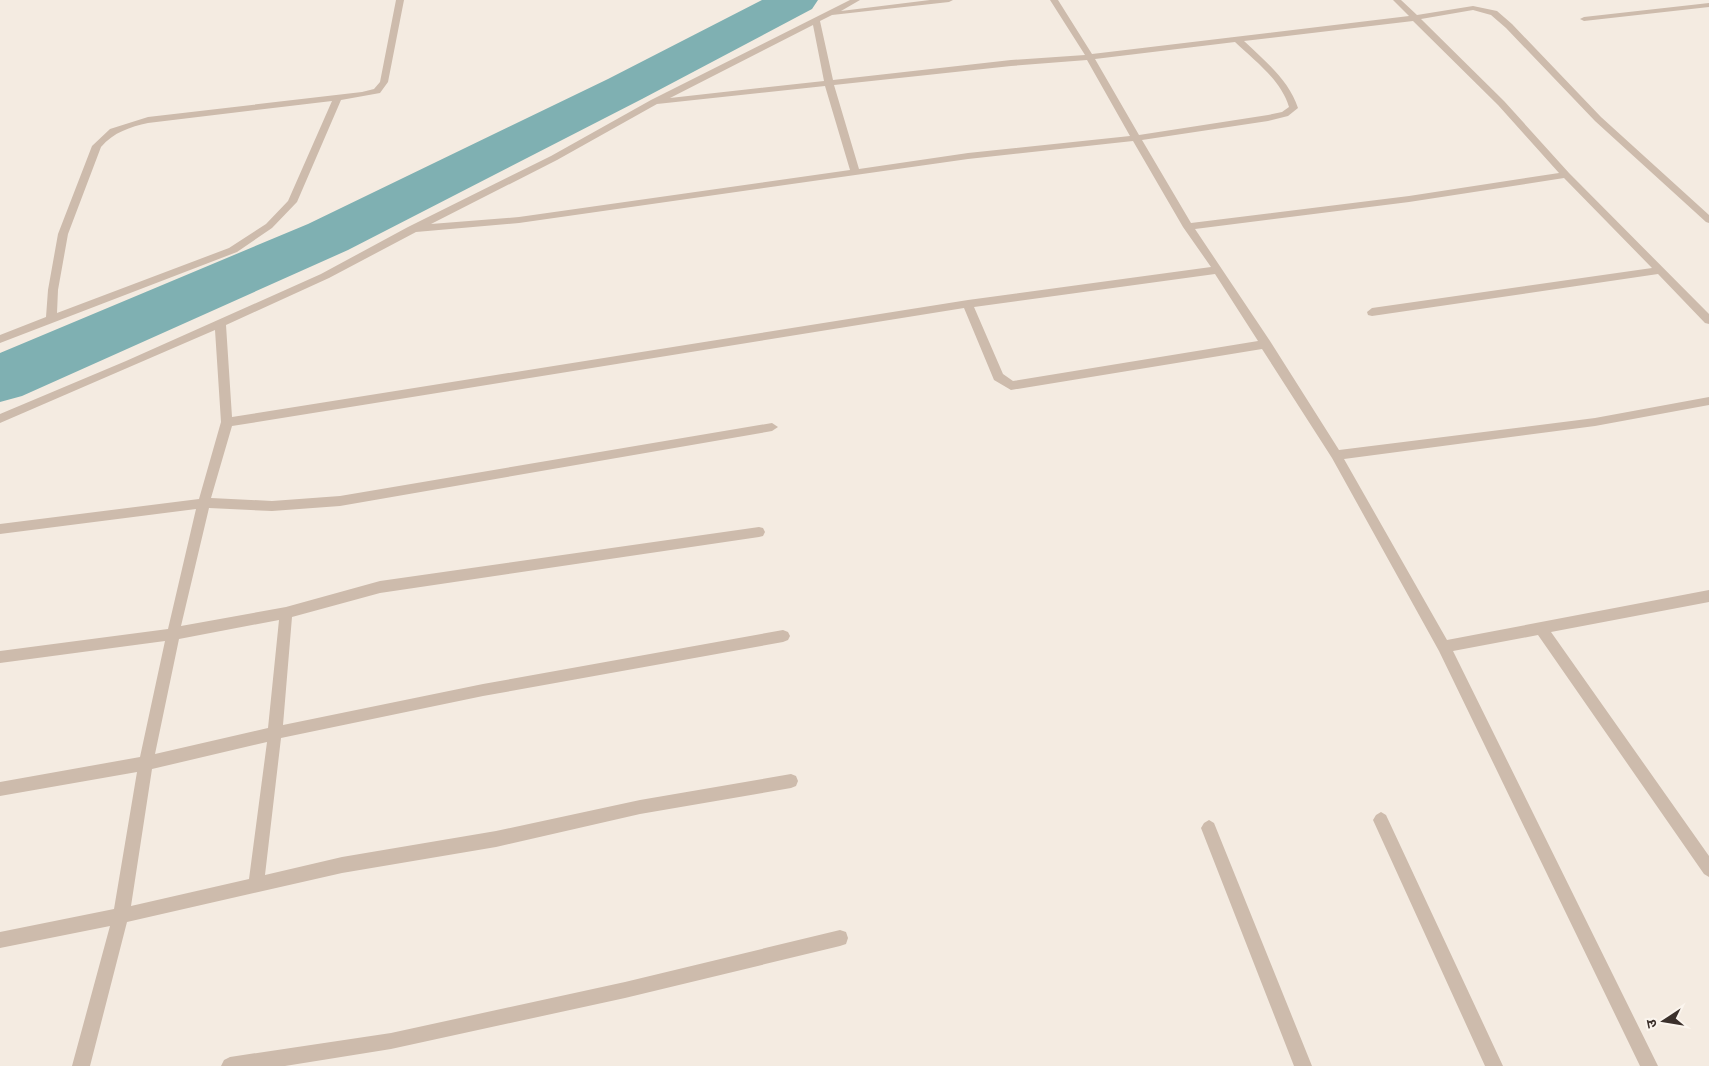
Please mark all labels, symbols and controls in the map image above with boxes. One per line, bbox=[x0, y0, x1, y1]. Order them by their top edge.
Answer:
north arrow bbox=[1639, 996, 1689, 1046]
text: उ bbox=[1642, 1017, 1661, 1029]

